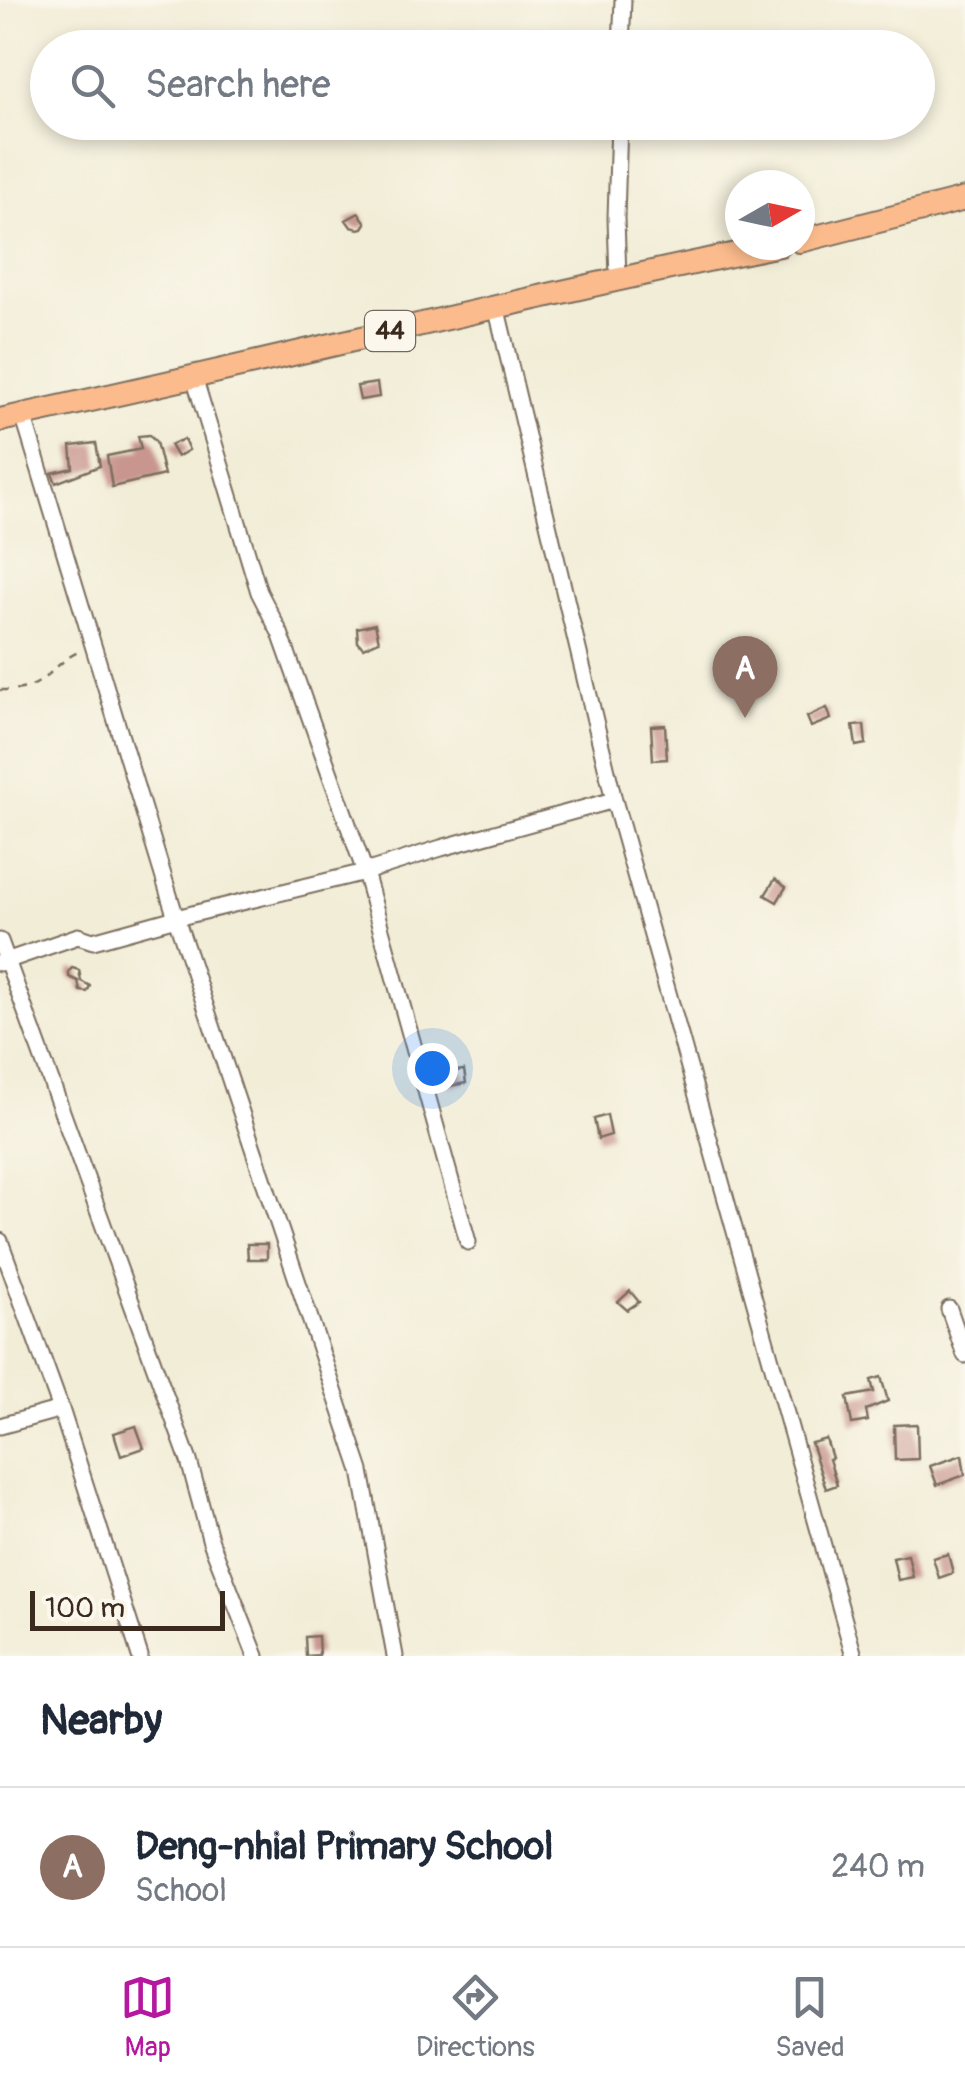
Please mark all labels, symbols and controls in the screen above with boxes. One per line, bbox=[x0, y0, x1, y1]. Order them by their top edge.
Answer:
search box bbox=[30, 30, 935, 140]
icon: search bbox=[65, 58, 120, 113]
text: Search here bbox=[145, 61, 331, 109]
north arrow bbox=[725, 170, 815, 260]
road number: 44 bbox=[365, 311, 415, 351]
pin: A bbox=[712, 636, 778, 718]
your location bbox=[407, 1043, 458, 1094]
scale bar bbox=[30, 1586, 225, 1630]
text: 100 m bbox=[45, 1591, 125, 1626]
text: Nearby bbox=[40, 1695, 162, 1747]
text: Deng-nhial Primary School bbox=[135, 1823, 553, 1871]
text: A bbox=[62, 1847, 83, 1887]
text: 240 m bbox=[831, 1847, 925, 1887]
text: School bbox=[135, 1871, 227, 1911]
tab: Map bbox=[120, 1970, 175, 2065]
tab: Directions bbox=[416, 1970, 535, 2065]
tab: Saved bbox=[775, 1970, 845, 2065]

